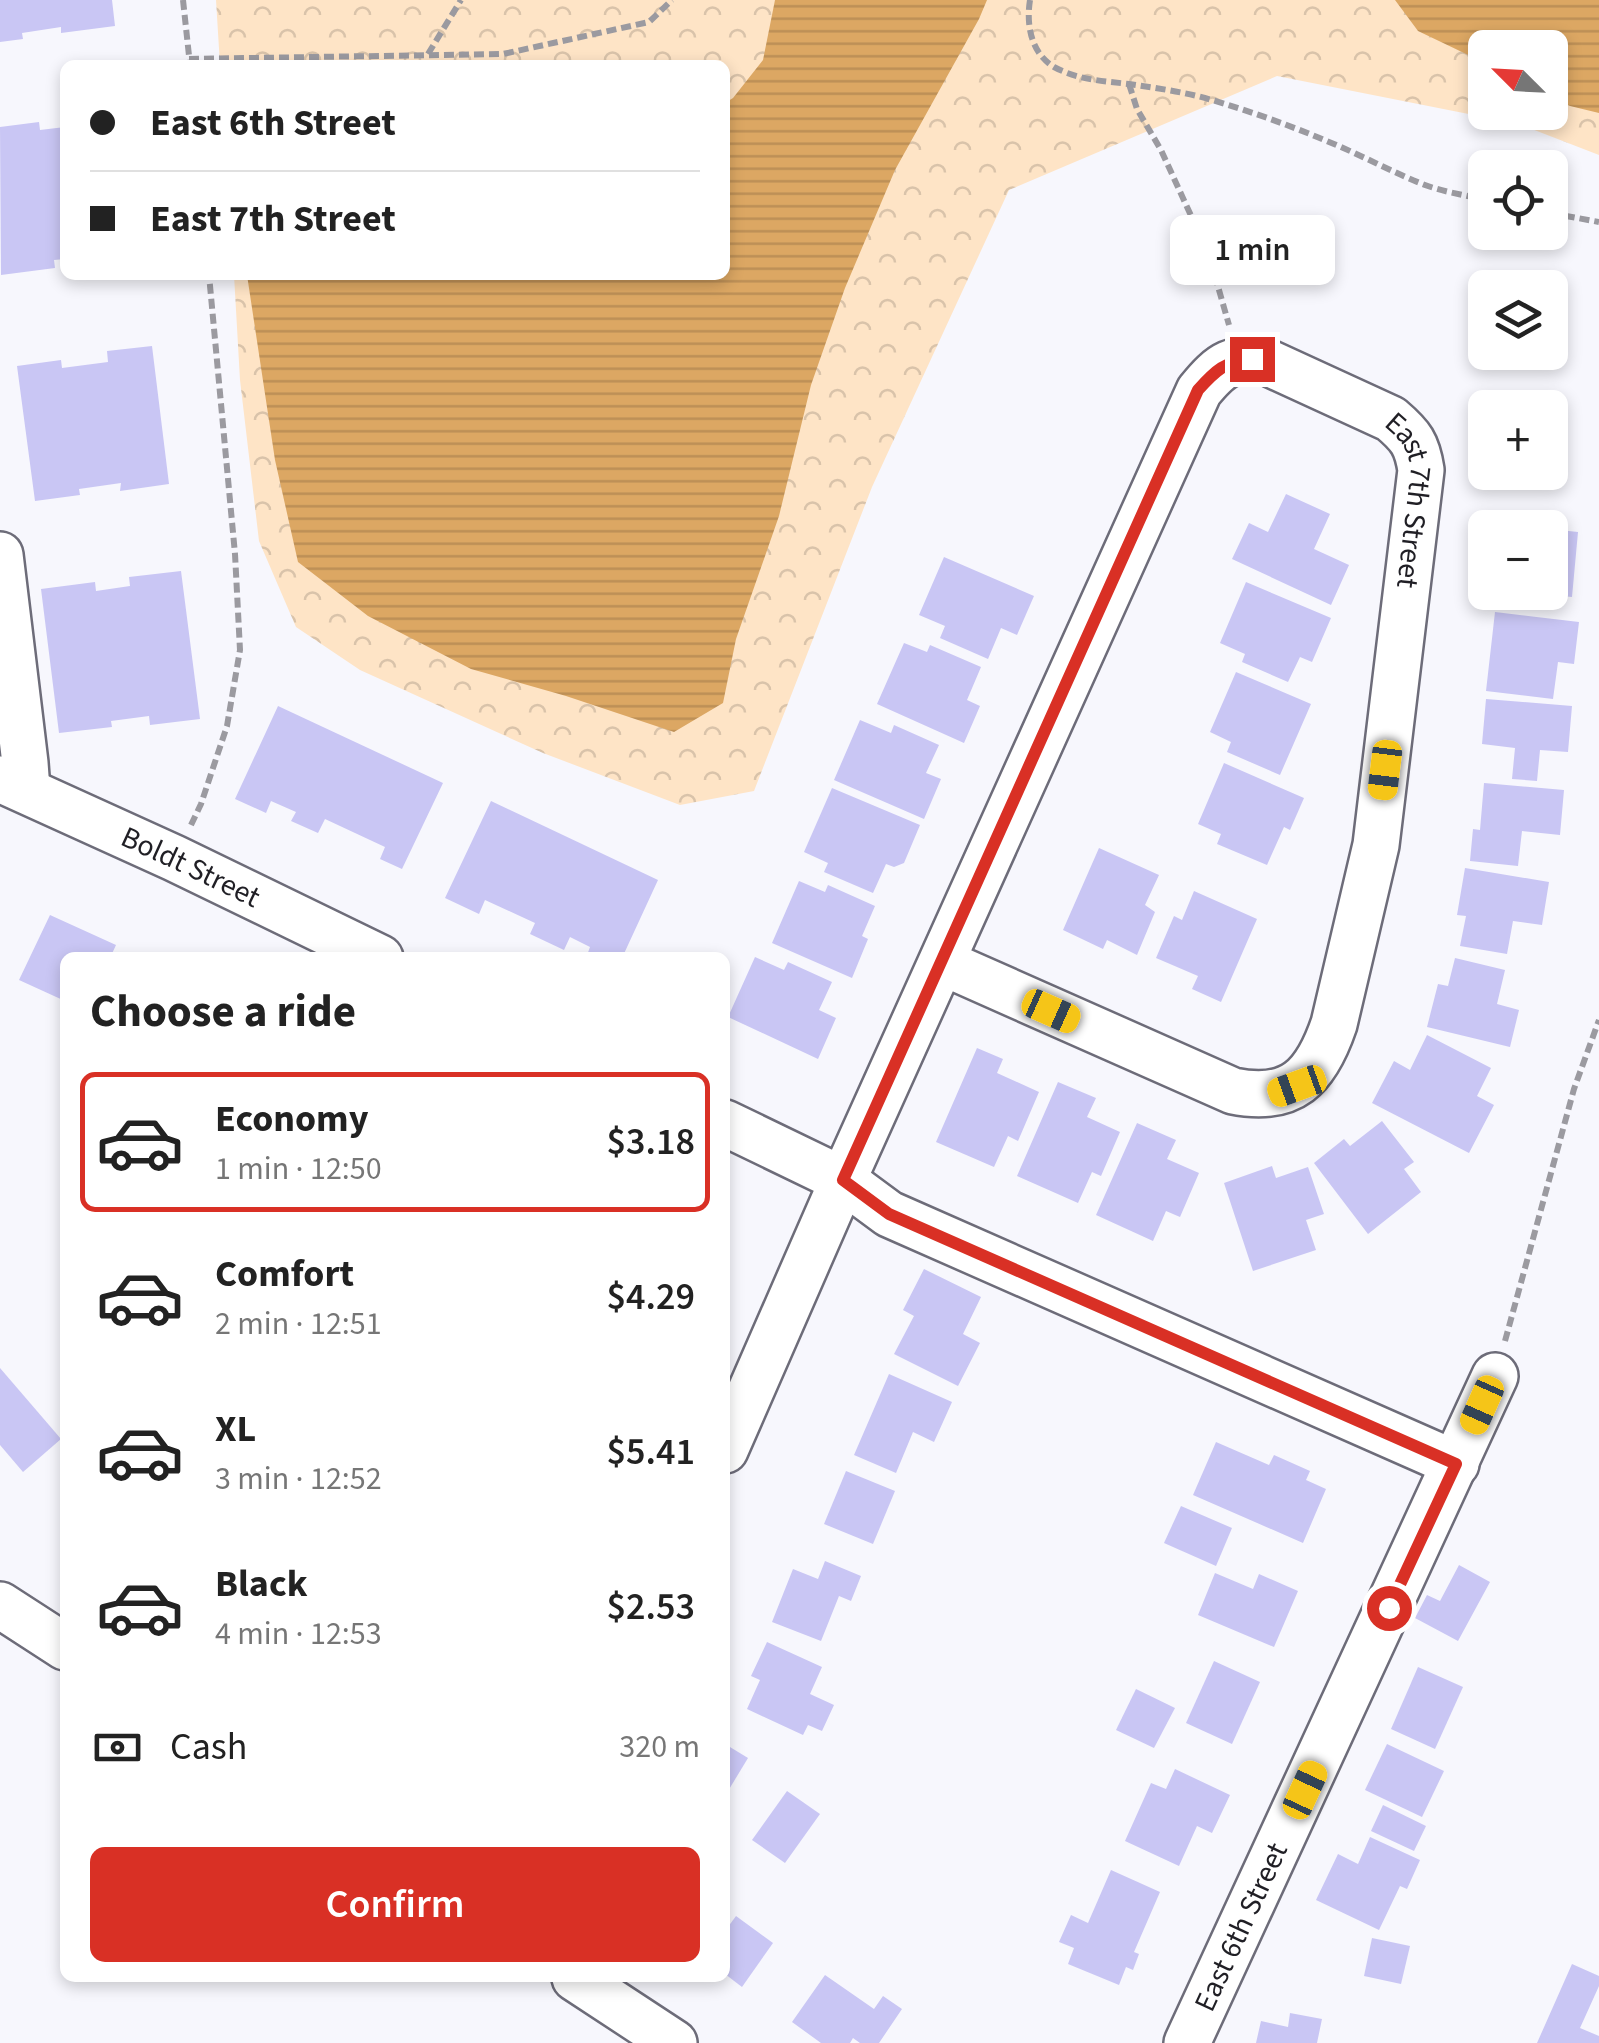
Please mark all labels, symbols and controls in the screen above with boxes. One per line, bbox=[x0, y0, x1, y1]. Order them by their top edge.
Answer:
north arrow bbox=[1468, 30, 1568, 130]
map controls bbox=[1468, 30, 1568, 610]
text: East 6th Street bbox=[150, 96, 396, 150]
button: locate bbox=[1468, 150, 1568, 250]
text: East 7th Street bbox=[150, 192, 396, 246]
callout: 1 min bbox=[1170, 214, 1334, 284]
text: 1 min bbox=[1214, 227, 1291, 273]
button: layers bbox=[1468, 270, 1568, 370]
route end bbox=[1230, 337, 1275, 382]
button: + bbox=[1468, 390, 1568, 490]
street label: East 7th Street bbox=[1375, 402, 1442, 590]
button: − bbox=[1468, 510, 1568, 610]
car bbox=[1366, 738, 1404, 802]
street label: Boldt Street bbox=[114, 816, 267, 919]
text: Choose a ride bbox=[90, 980, 356, 1044]
car bbox=[1017, 985, 1085, 1037]
car bbox=[1264, 1062, 1330, 1110]
text: Economy bbox=[215, 1092, 368, 1146]
icon: car bbox=[95, 1097, 185, 1187]
text: $3.18 bbox=[607, 1115, 695, 1169]
text: 1 min · 12:50 bbox=[215, 1146, 382, 1192]
text: Comfort bbox=[215, 1247, 354, 1301]
icon: car bbox=[95, 1252, 185, 1342]
text: $4.29 bbox=[607, 1270, 695, 1324]
text: 2 min · 12:51 bbox=[215, 1301, 382, 1347]
car bbox=[1456, 1371, 1508, 1439]
text: XL bbox=[215, 1402, 256, 1456]
icon: car bbox=[95, 1407, 185, 1497]
text: $5.41 bbox=[607, 1425, 695, 1479]
text: 3 min · 12:52 bbox=[215, 1456, 382, 1502]
text: Black bbox=[215, 1557, 308, 1611]
icon: car bbox=[95, 1562, 185, 1652]
text: $2.53 bbox=[607, 1580, 695, 1634]
route start bbox=[1367, 1586, 1412, 1631]
text: 4 min · 12:53 bbox=[215, 1611, 382, 1657]
icon: cash bbox=[90, 1720, 145, 1775]
text: Cash bbox=[170, 1720, 247, 1774]
text: 320 m bbox=[619, 1724, 700, 1770]
car bbox=[1279, 1756, 1331, 1824]
street label: East 6th Street bbox=[1184, 1836, 1299, 2018]
button: Confirm bbox=[90, 1847, 700, 1962]

